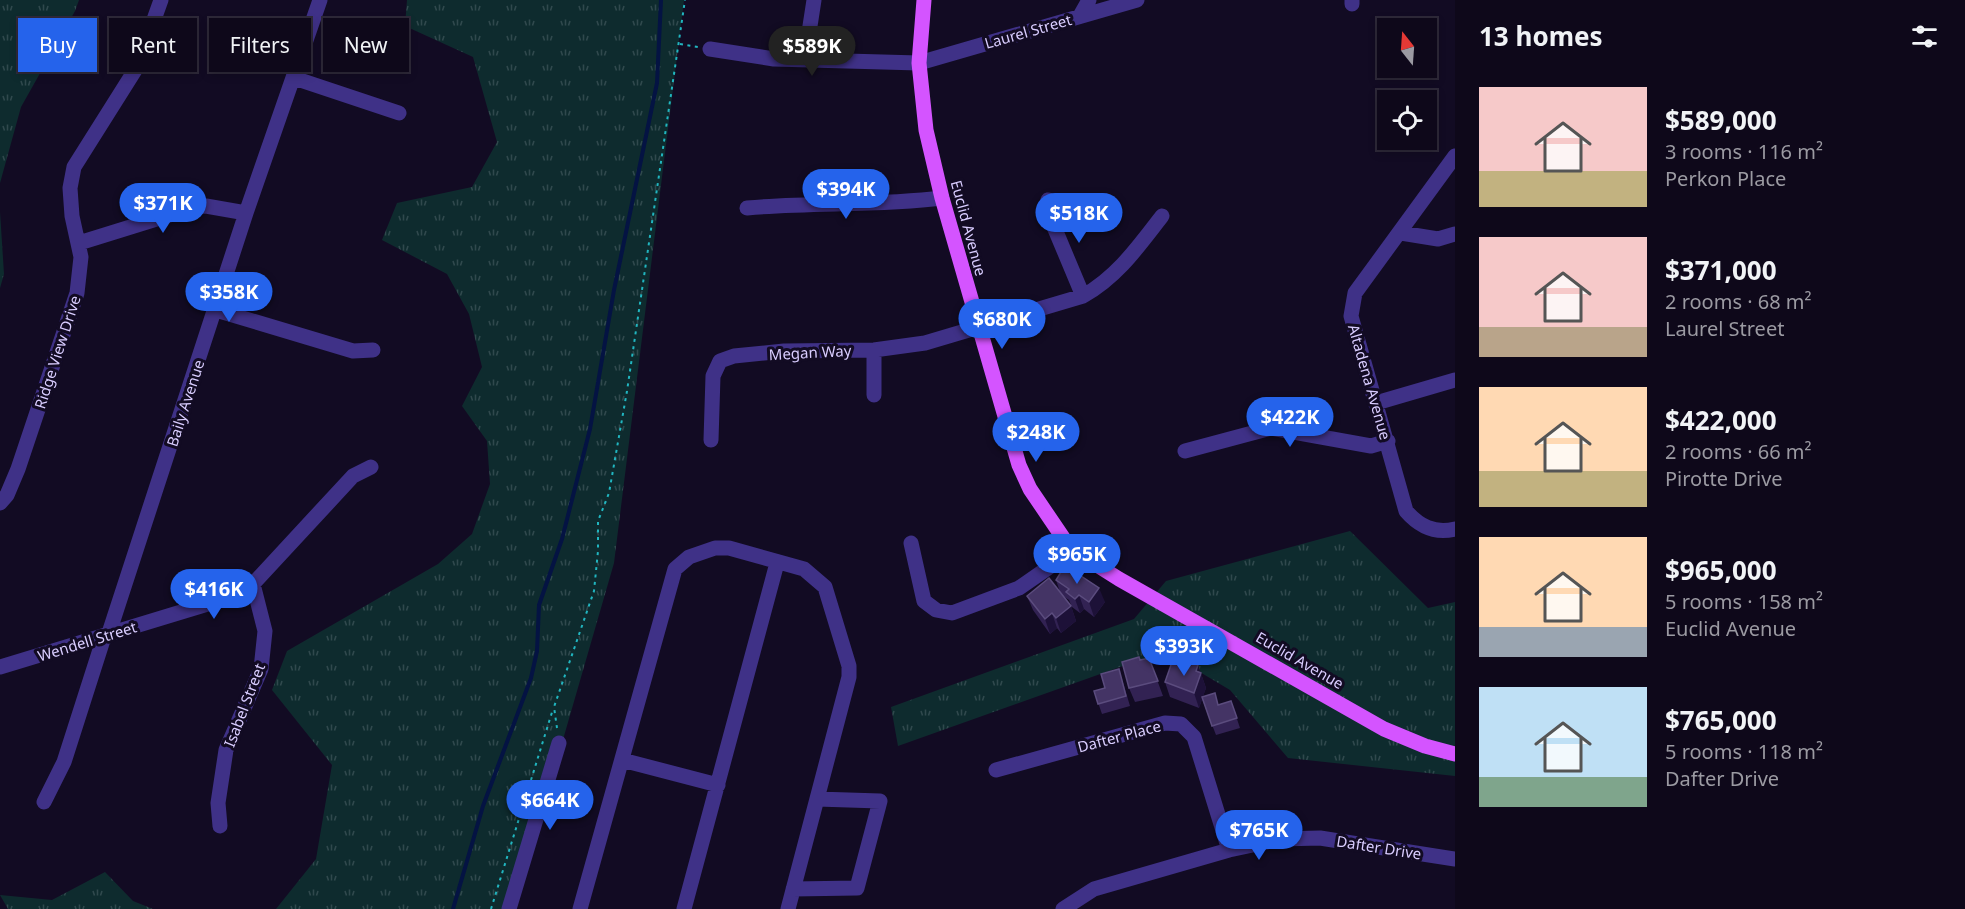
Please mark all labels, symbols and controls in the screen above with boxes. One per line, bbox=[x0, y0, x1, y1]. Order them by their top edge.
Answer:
street label: Laurel Street bbox=[982, 9, 1074, 53]
chip: Buy bbox=[18, 18, 97, 72]
chip: Rent bbox=[109, 18, 197, 72]
chip: Filters bbox=[209, 18, 311, 72]
chip: New bbox=[323, 18, 409, 72]
north arrow bbox=[1377, 18, 1437, 78]
map controls bbox=[1377, 18, 1437, 150]
text: 13 homes bbox=[1479, 18, 1603, 54]
icon: filters bbox=[1908, 20, 1941, 53]
pin: $589K bbox=[770, 26, 854, 77]
text: $589K bbox=[782, 32, 842, 59]
button: locate bbox=[1377, 90, 1437, 150]
text: $589,000 bbox=[1665, 102, 1777, 138]
icon: home bbox=[1527, 111, 1599, 183]
text: 3 rooms · 116 m² bbox=[1665, 138, 1823, 165]
text: Perkon Place bbox=[1665, 165, 1786, 192]
pin: $394K bbox=[804, 169, 888, 220]
text: $394K bbox=[816, 175, 876, 202]
street label: Euclid Avenue bbox=[947, 178, 991, 278]
pin: $371K bbox=[121, 183, 205, 234]
text: $371K bbox=[133, 189, 193, 216]
pin: $518K bbox=[1037, 193, 1121, 244]
text: $518K bbox=[1049, 199, 1109, 226]
text: $371,000 bbox=[1665, 252, 1777, 288]
icon: home bbox=[1527, 261, 1599, 333]
pin: $358K bbox=[187, 272, 271, 323]
text: $358K bbox=[199, 278, 259, 305]
text: 2 rooms · 68 m² bbox=[1665, 288, 1812, 315]
street label: Ridge View Drive bbox=[29, 293, 85, 411]
pin: $680K bbox=[960, 299, 1044, 350]
text: $680K bbox=[972, 305, 1032, 332]
text: Laurel Street bbox=[1665, 315, 1784, 342]
street label: Altadena Avenue bbox=[1344, 322, 1396, 442]
street label: Megan Way bbox=[768, 340, 852, 364]
street label: Baily Avenue bbox=[162, 357, 208, 449]
pin: $422K bbox=[1248, 397, 1332, 448]
text: $422,000 bbox=[1665, 402, 1777, 438]
text: $422K bbox=[1260, 403, 1320, 430]
icon: home bbox=[1527, 411, 1599, 483]
pin: $248K bbox=[994, 412, 1078, 463]
text: $248K bbox=[1006, 418, 1066, 445]
text: 2 rooms · 66 m² bbox=[1665, 438, 1812, 465]
text: Pirotte Drive bbox=[1665, 465, 1783, 492]
pin: $965K bbox=[1035, 534, 1119, 585]
text: $965K bbox=[1047, 540, 1107, 567]
text: $965,000 bbox=[1665, 552, 1777, 588]
icon: home bbox=[1527, 561, 1599, 633]
pin: $416K bbox=[172, 569, 256, 620]
text: $416K bbox=[184, 575, 244, 602]
text: 5 rooms · 158 m² bbox=[1665, 588, 1823, 615]
text: Euclid Avenue bbox=[1665, 615, 1796, 642]
street label: Wendell Street bbox=[35, 616, 140, 666]
pin: $393K bbox=[1142, 626, 1226, 677]
street label: Euclid Avenue bbox=[1252, 627, 1348, 693]
text: $393K bbox=[1154, 632, 1214, 659]
street label: Isabel Street bbox=[219, 660, 269, 750]
text: $765,000 bbox=[1665, 702, 1777, 738]
icon: home bbox=[1527, 711, 1599, 783]
street label: Dafter Place bbox=[1075, 715, 1163, 757]
text: 5 rooms · 118 m² bbox=[1665, 738, 1823, 765]
text: Dafter Drive bbox=[1665, 765, 1779, 792]
pin: $664K bbox=[508, 780, 592, 831]
text: $664K bbox=[520, 786, 580, 813]
pin: $765K bbox=[1217, 810, 1301, 861]
text: $765K bbox=[1229, 816, 1289, 843]
street label: Dafter Drive bbox=[1335, 830, 1423, 864]

